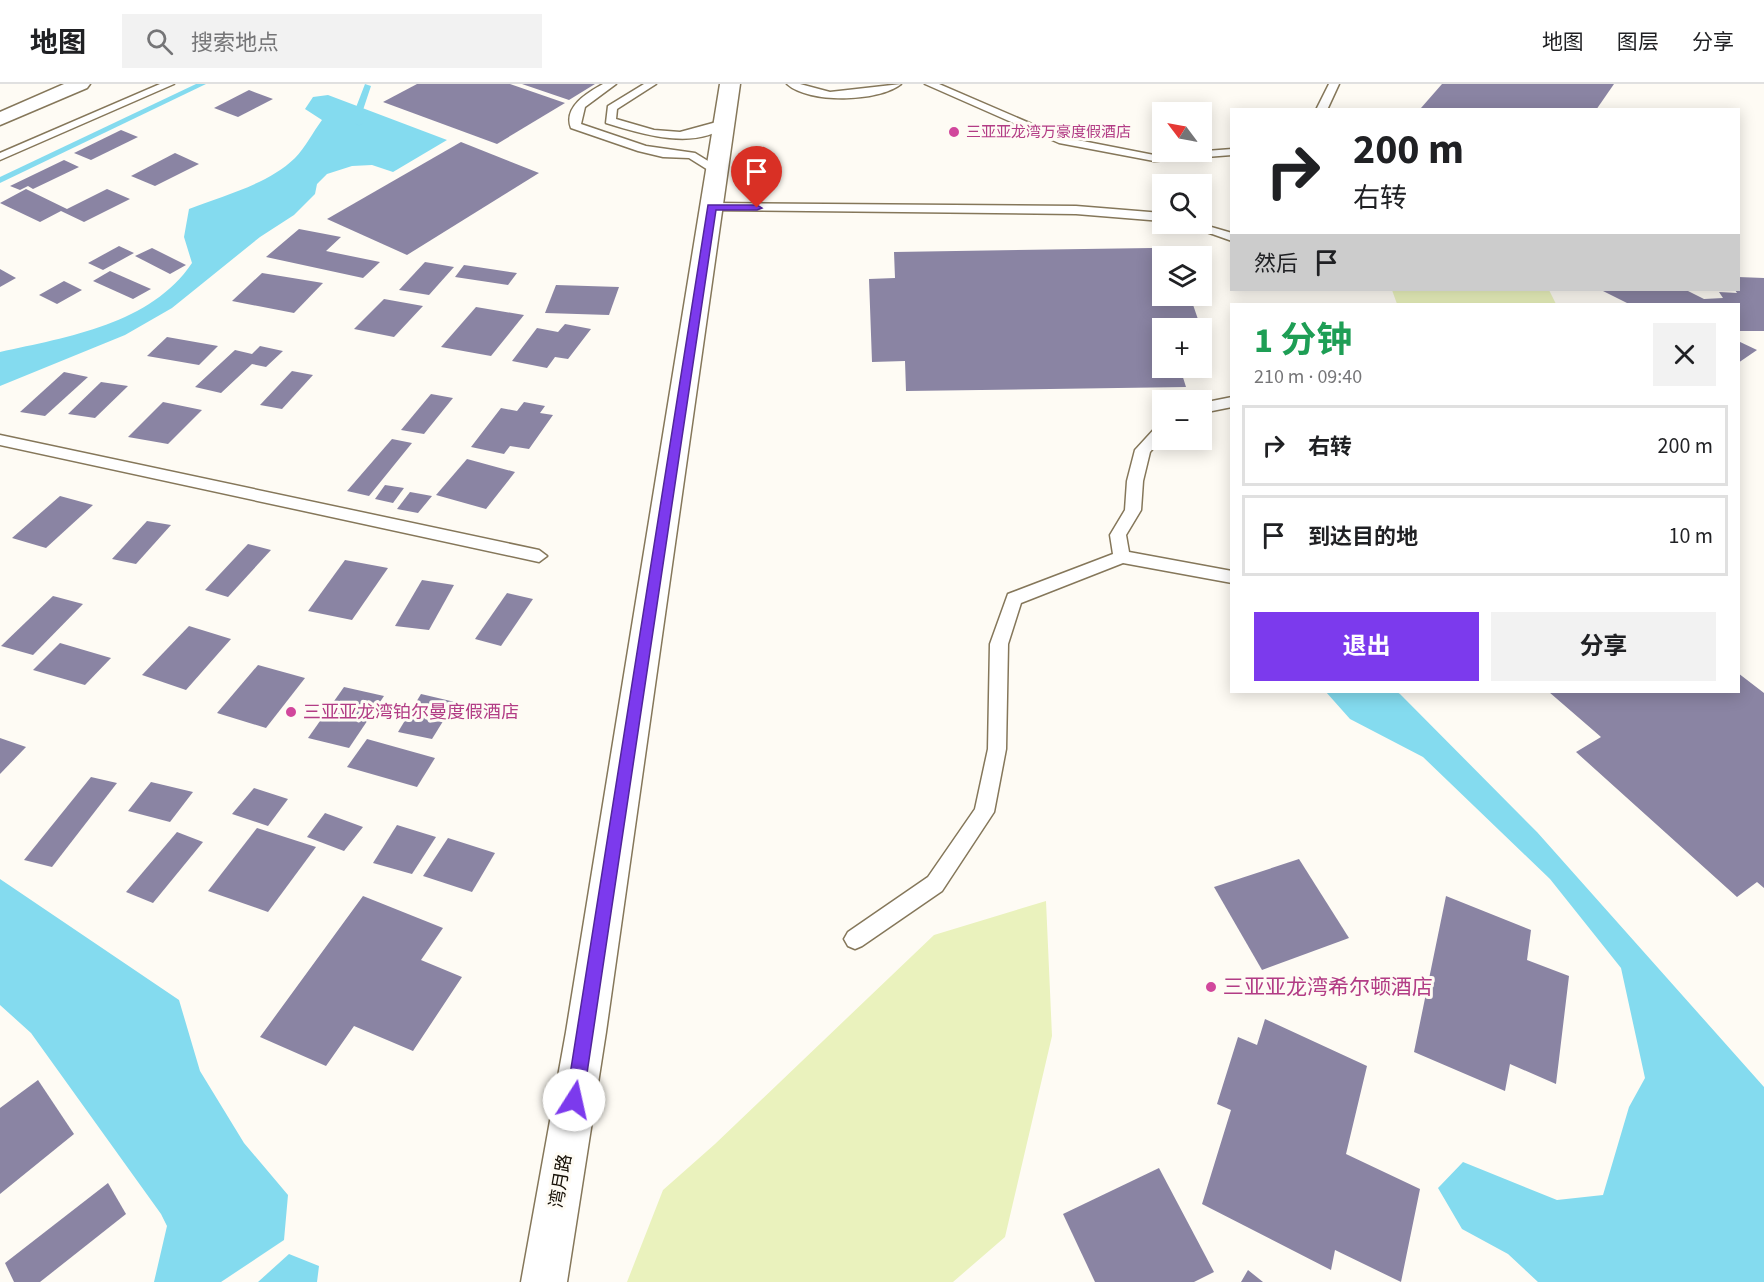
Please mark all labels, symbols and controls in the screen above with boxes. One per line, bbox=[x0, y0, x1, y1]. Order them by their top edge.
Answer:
search box bbox=[122, 14, 542, 68]
text: 地图 bbox=[30, 23, 86, 63]
icon: search bbox=[143, 25, 176, 58]
text: 搜索地点 bbox=[191, 27, 279, 59]
text: 地图 bbox=[1542, 27, 1584, 57]
text: 图层 bbox=[1617, 27, 1659, 57]
text: 分享 bbox=[1692, 27, 1734, 57]
north arrow bbox=[1152, 102, 1212, 162]
map controls bbox=[1152, 102, 1212, 450]
text: 200 m bbox=[1353, 120, 1464, 180]
place label: 三亚亚龙湾万豪度假酒店 bbox=[966, 122, 1131, 143]
marker: 三亚亚龙湾万豪度假酒店 bbox=[947, 125, 961, 139]
icon: right bbox=[1254, 132, 1332, 210]
pin bbox=[731, 146, 782, 208]
icon: arrive bbox=[740, 155, 773, 188]
button: search bbox=[1152, 174, 1212, 234]
text: 右转 bbox=[1353, 179, 1407, 218]
button: layers bbox=[1152, 246, 1212, 306]
icon: arrive bbox=[1310, 246, 1343, 279]
text: 然后 bbox=[1254, 248, 1298, 280]
text: 1 分钟 bbox=[1254, 315, 1352, 366]
button: + bbox=[1152, 318, 1212, 378]
button: close bbox=[1653, 323, 1716, 386]
text: 210 m · 09:40 bbox=[1254, 363, 1362, 391]
button: − bbox=[1152, 390, 1212, 450]
icon: right bbox=[1257, 429, 1290, 462]
text: 200 m bbox=[1658, 430, 1713, 462]
text: 右转 bbox=[1308, 431, 1352, 463]
icon: arrive bbox=[1257, 519, 1290, 552]
text: 10 m bbox=[1668, 520, 1713, 552]
text: 到达目的地 bbox=[1308, 521, 1418, 553]
button: 退出 bbox=[1254, 612, 1479, 681]
button: 分享 bbox=[1491, 612, 1716, 681]
place label: 三亚亚龙湾铂尔曼度假酒店 bbox=[303, 700, 519, 725]
marker: 三亚亚龙湾铂尔曼度假酒店 bbox=[284, 705, 298, 719]
place label: 三亚亚龙湾希尔顿酒店 bbox=[1223, 972, 1433, 1002]
marker: 三亚亚龙湾希尔顿酒店 bbox=[1204, 980, 1218, 994]
position arrow bbox=[542, 1068, 606, 1132]
street label: 湾月路 bbox=[544, 1152, 578, 1210]

